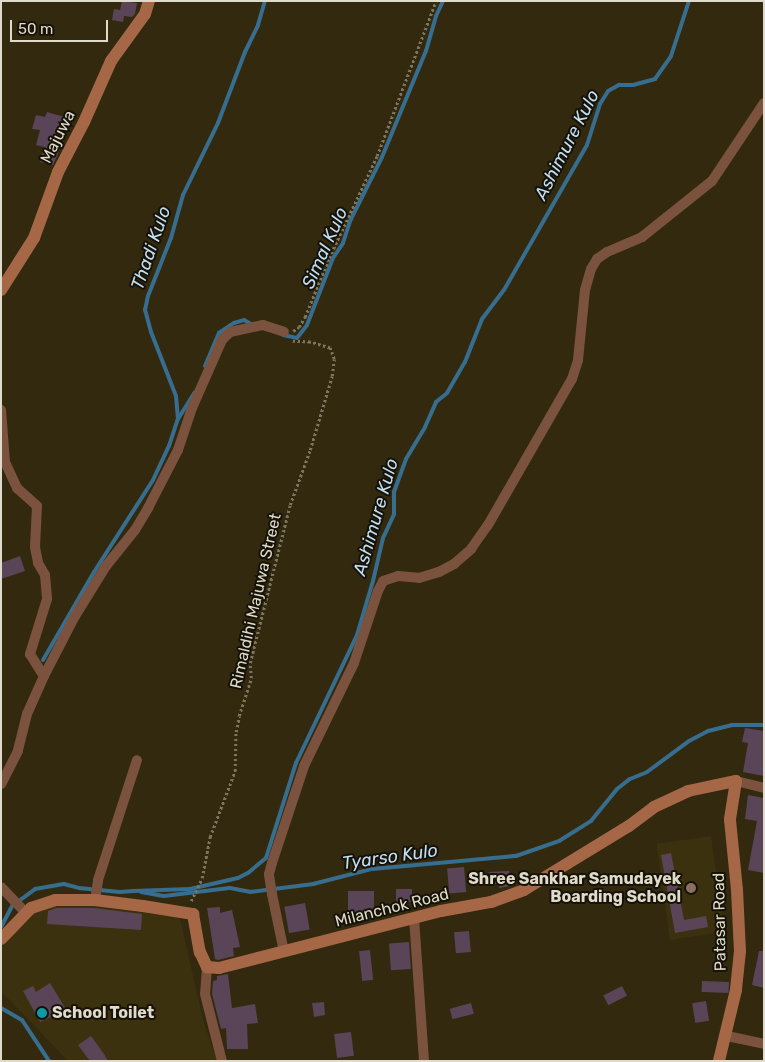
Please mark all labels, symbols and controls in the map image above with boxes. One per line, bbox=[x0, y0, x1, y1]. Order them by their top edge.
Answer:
scale bar bbox=[12, 10, 110, 42]
text: 50 m bbox=[18, 20, 53, 38]
water label: Ashimure Kulo bbox=[530, 86, 604, 204]
street label: Majuwa bbox=[37, 107, 79, 167]
water label: Thadi Kulo bbox=[127, 203, 175, 293]
water label: Simal Kulo bbox=[297, 204, 353, 292]
water label: Ashimure Kulo bbox=[349, 456, 403, 578]
street label: Rimaldihi Majuwa Street bbox=[226, 512, 286, 690]
water label: Tyarso Kulo bbox=[341, 840, 439, 874]
place label: Shree Sankhar Samudayek Boarding School bbox=[468, 869, 681, 907]
street label: Patasar Road bbox=[710, 872, 730, 972]
marker: Shree Sankhar Samudayek Boarding School bbox=[685, 882, 697, 894]
street label: Milanchok Road bbox=[333, 885, 451, 931]
place label: School Toilet bbox=[52, 1003, 155, 1023]
marker: School Toilet bbox=[36, 1007, 48, 1019]

